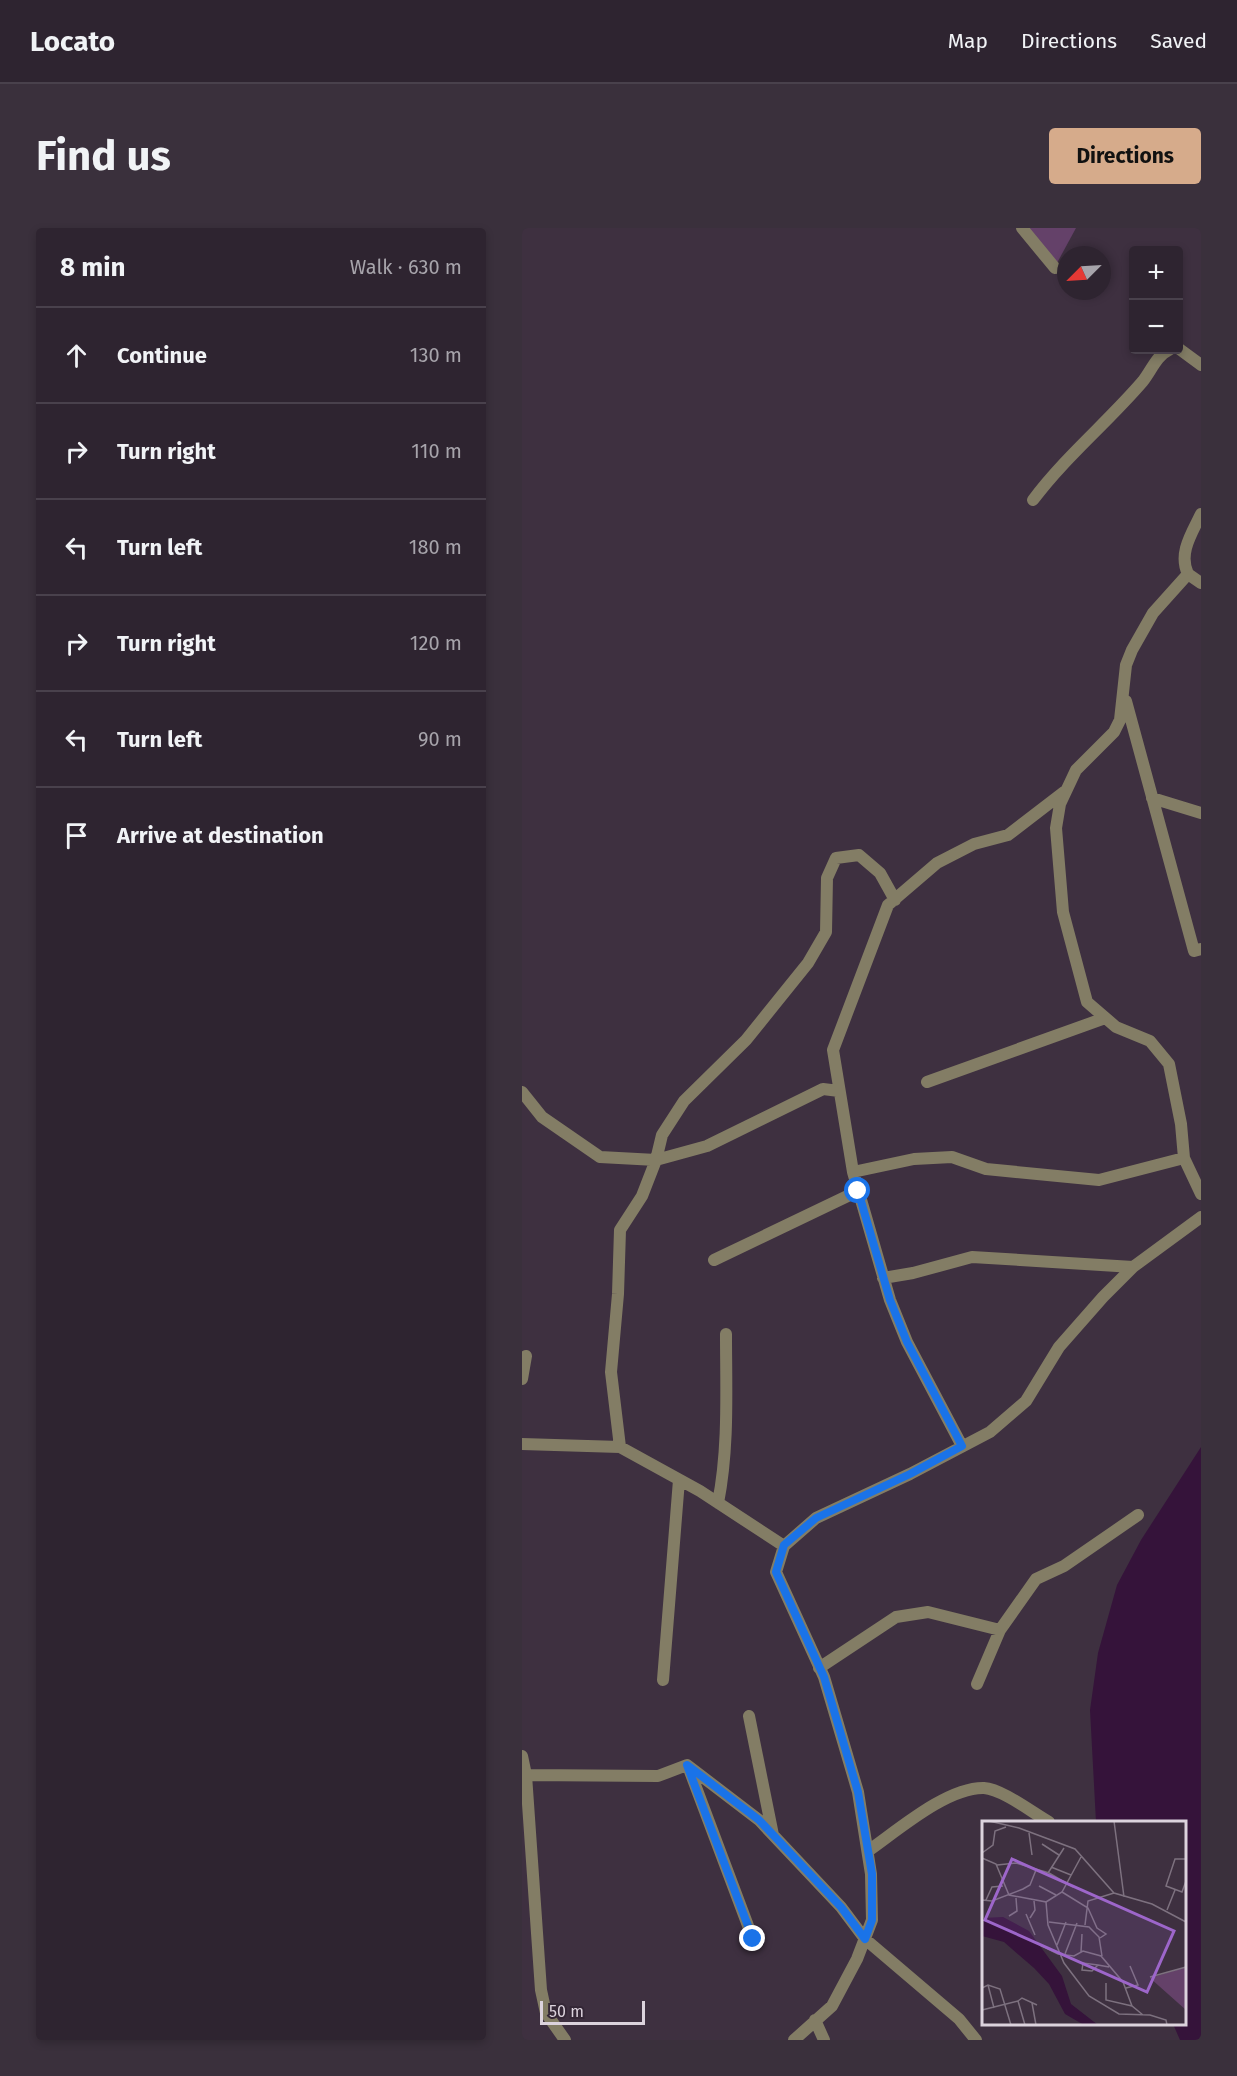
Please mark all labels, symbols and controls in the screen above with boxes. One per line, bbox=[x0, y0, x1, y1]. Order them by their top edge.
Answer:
text: Locato bbox=[30, 25, 115, 58]
text: Map bbox=[948, 28, 988, 54]
text: Directions bbox=[1021, 28, 1117, 54]
text: Saved bbox=[1150, 28, 1207, 54]
button: Directions bbox=[1049, 128, 1201, 184]
text: Find us bbox=[36, 131, 171, 181]
north arrow bbox=[1057, 246, 1111, 300]
map controls bbox=[1129, 246, 1183, 354]
button: + bbox=[1129, 246, 1183, 300]
text: 8 min bbox=[60, 252, 126, 283]
text: Walk · 630 m bbox=[350, 255, 462, 279]
button: − bbox=[1129, 300, 1183, 354]
icon: ahead bbox=[60, 339, 93, 372]
text: Continue bbox=[117, 342, 207, 369]
text: 130 m bbox=[410, 343, 462, 367]
icon: right bbox=[60, 435, 93, 468]
text: Turn right bbox=[117, 438, 216, 465]
text: 110 m bbox=[411, 439, 462, 463]
icon: left bbox=[60, 531, 93, 564]
text: Turn left bbox=[117, 534, 202, 561]
text: 180 m bbox=[409, 535, 462, 559]
icon: right bbox=[60, 627, 93, 660]
text: Turn right bbox=[117, 630, 216, 657]
text: 120 m bbox=[410, 631, 462, 655]
icon: left bbox=[60, 723, 93, 756]
text: Turn left bbox=[117, 726, 202, 753]
text: 90 m bbox=[418, 727, 462, 751]
icon: arrive bbox=[60, 819, 93, 852]
text: Arrive at destination bbox=[117, 822, 324, 849]
route start bbox=[844, 1177, 870, 1203]
inset map bbox=[982, 1821, 1186, 2025]
route end bbox=[739, 1925, 765, 1951]
scale bar bbox=[540, 1998, 645, 2026]
text: 50 m bbox=[549, 2002, 584, 2021]

